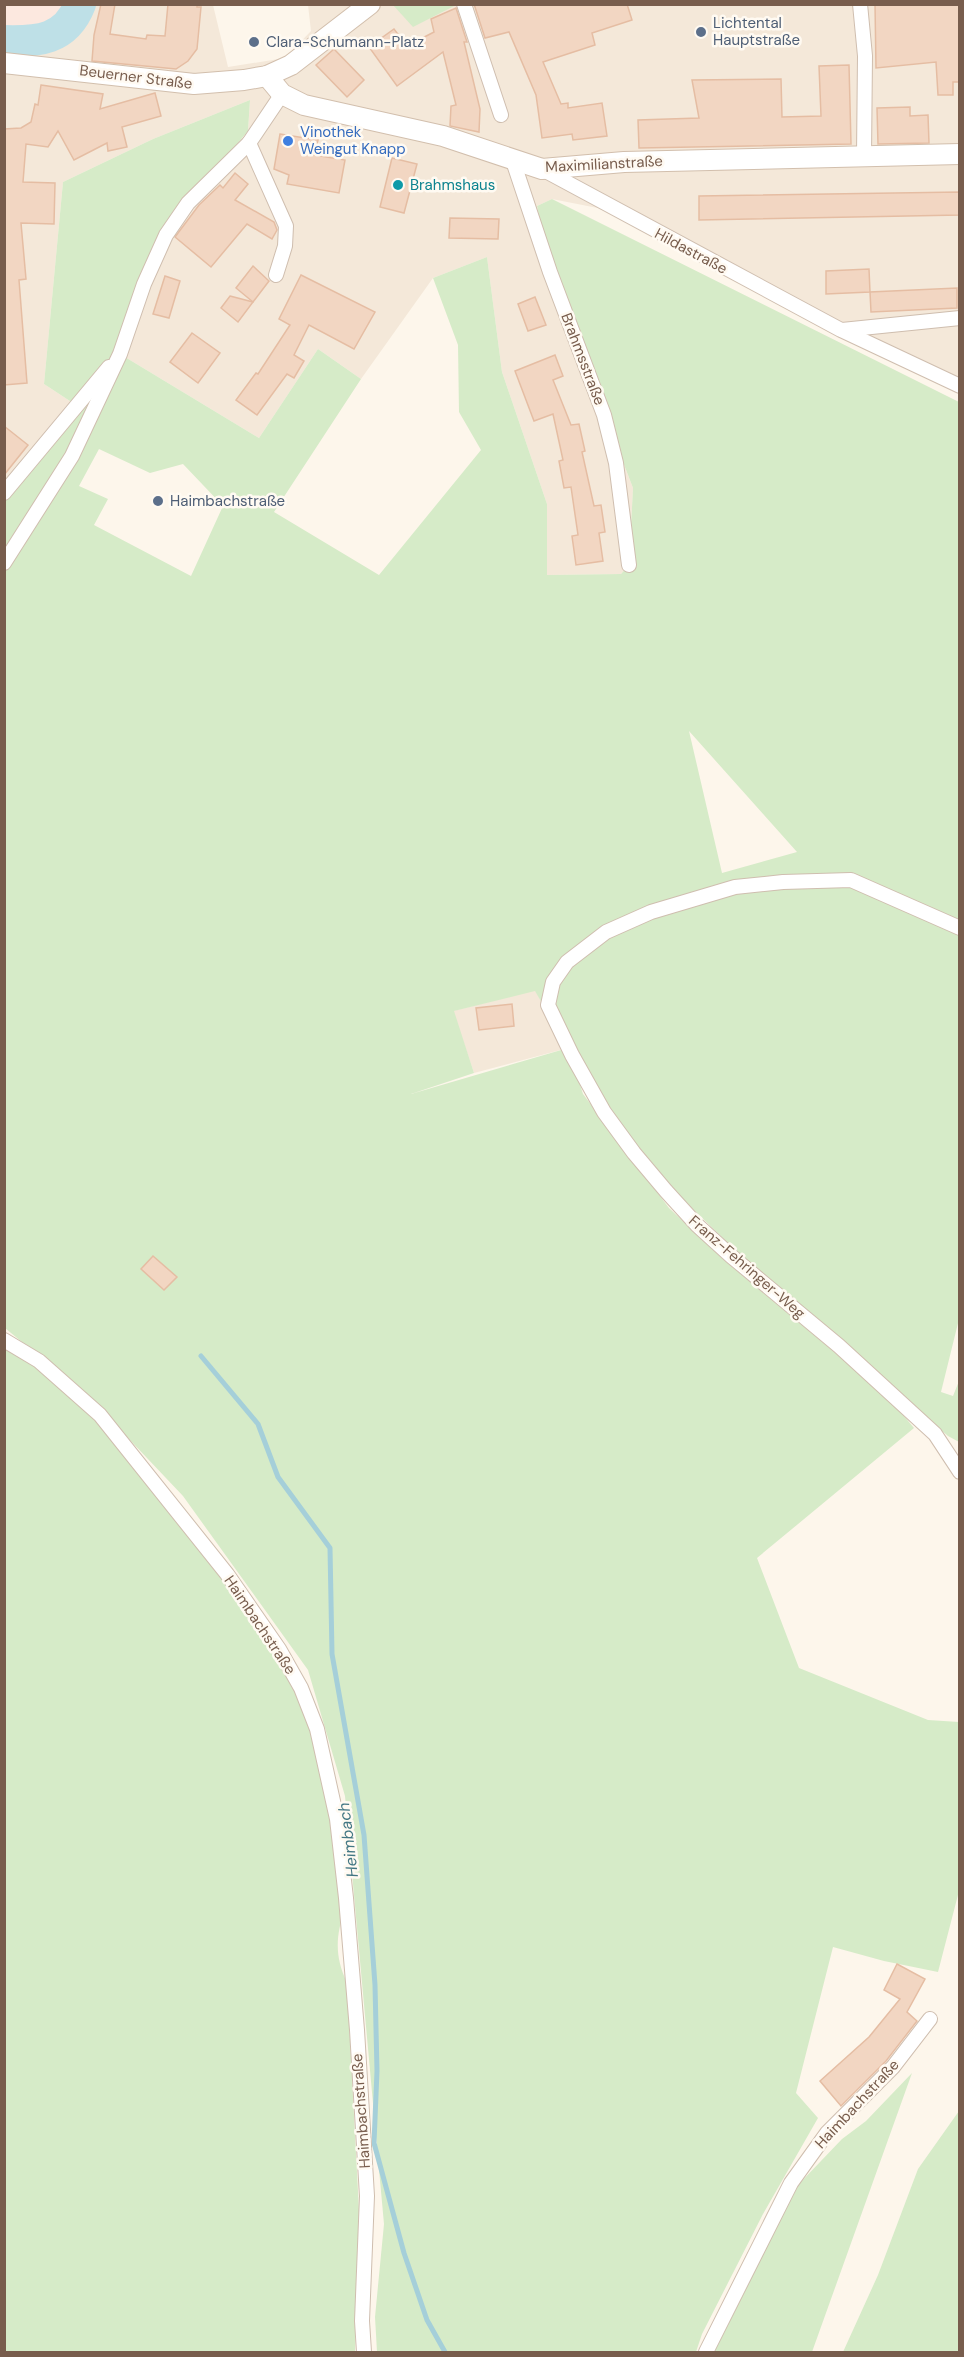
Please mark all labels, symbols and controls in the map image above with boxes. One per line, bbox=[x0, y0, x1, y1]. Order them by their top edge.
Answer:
place label: Lichtental Hauptstraße bbox=[713, 13, 800, 50]
marker: Lichtental Hauptstraße bbox=[694, 25, 708, 39]
place label: Clara-Schumann-Platz bbox=[266, 32, 424, 52]
marker: Clara-Schumann-Platz bbox=[247, 35, 261, 49]
street label: Beuerner Straße bbox=[78, 60, 194, 94]
place label: Vinothek Weingut Knapp bbox=[300, 122, 406, 159]
marker: Vinothek Weingut Knapp bbox=[281, 134, 295, 148]
street label: Maximilianstraße bbox=[545, 151, 663, 177]
place label: Brahmshaus bbox=[410, 175, 495, 195]
marker: Brahmshaus bbox=[391, 178, 405, 192]
street label: Hildastraße bbox=[651, 223, 731, 279]
street label: Brahmsstraße bbox=[556, 310, 610, 408]
place label: Haimbachstraße bbox=[170, 491, 285, 511]
marker: Haimbachstraße bbox=[151, 494, 165, 508]
street label: Franz-Fehringer-Weg bbox=[685, 1211, 809, 1323]
street label: Haimbachstraße bbox=[220, 1572, 300, 1678]
water label: Heimbach bbox=[333, 1801, 363, 1879]
street label: Haimbachstraße bbox=[347, 2053, 375, 2169]
street label: Haimbachstraße bbox=[810, 2055, 904, 2153]

